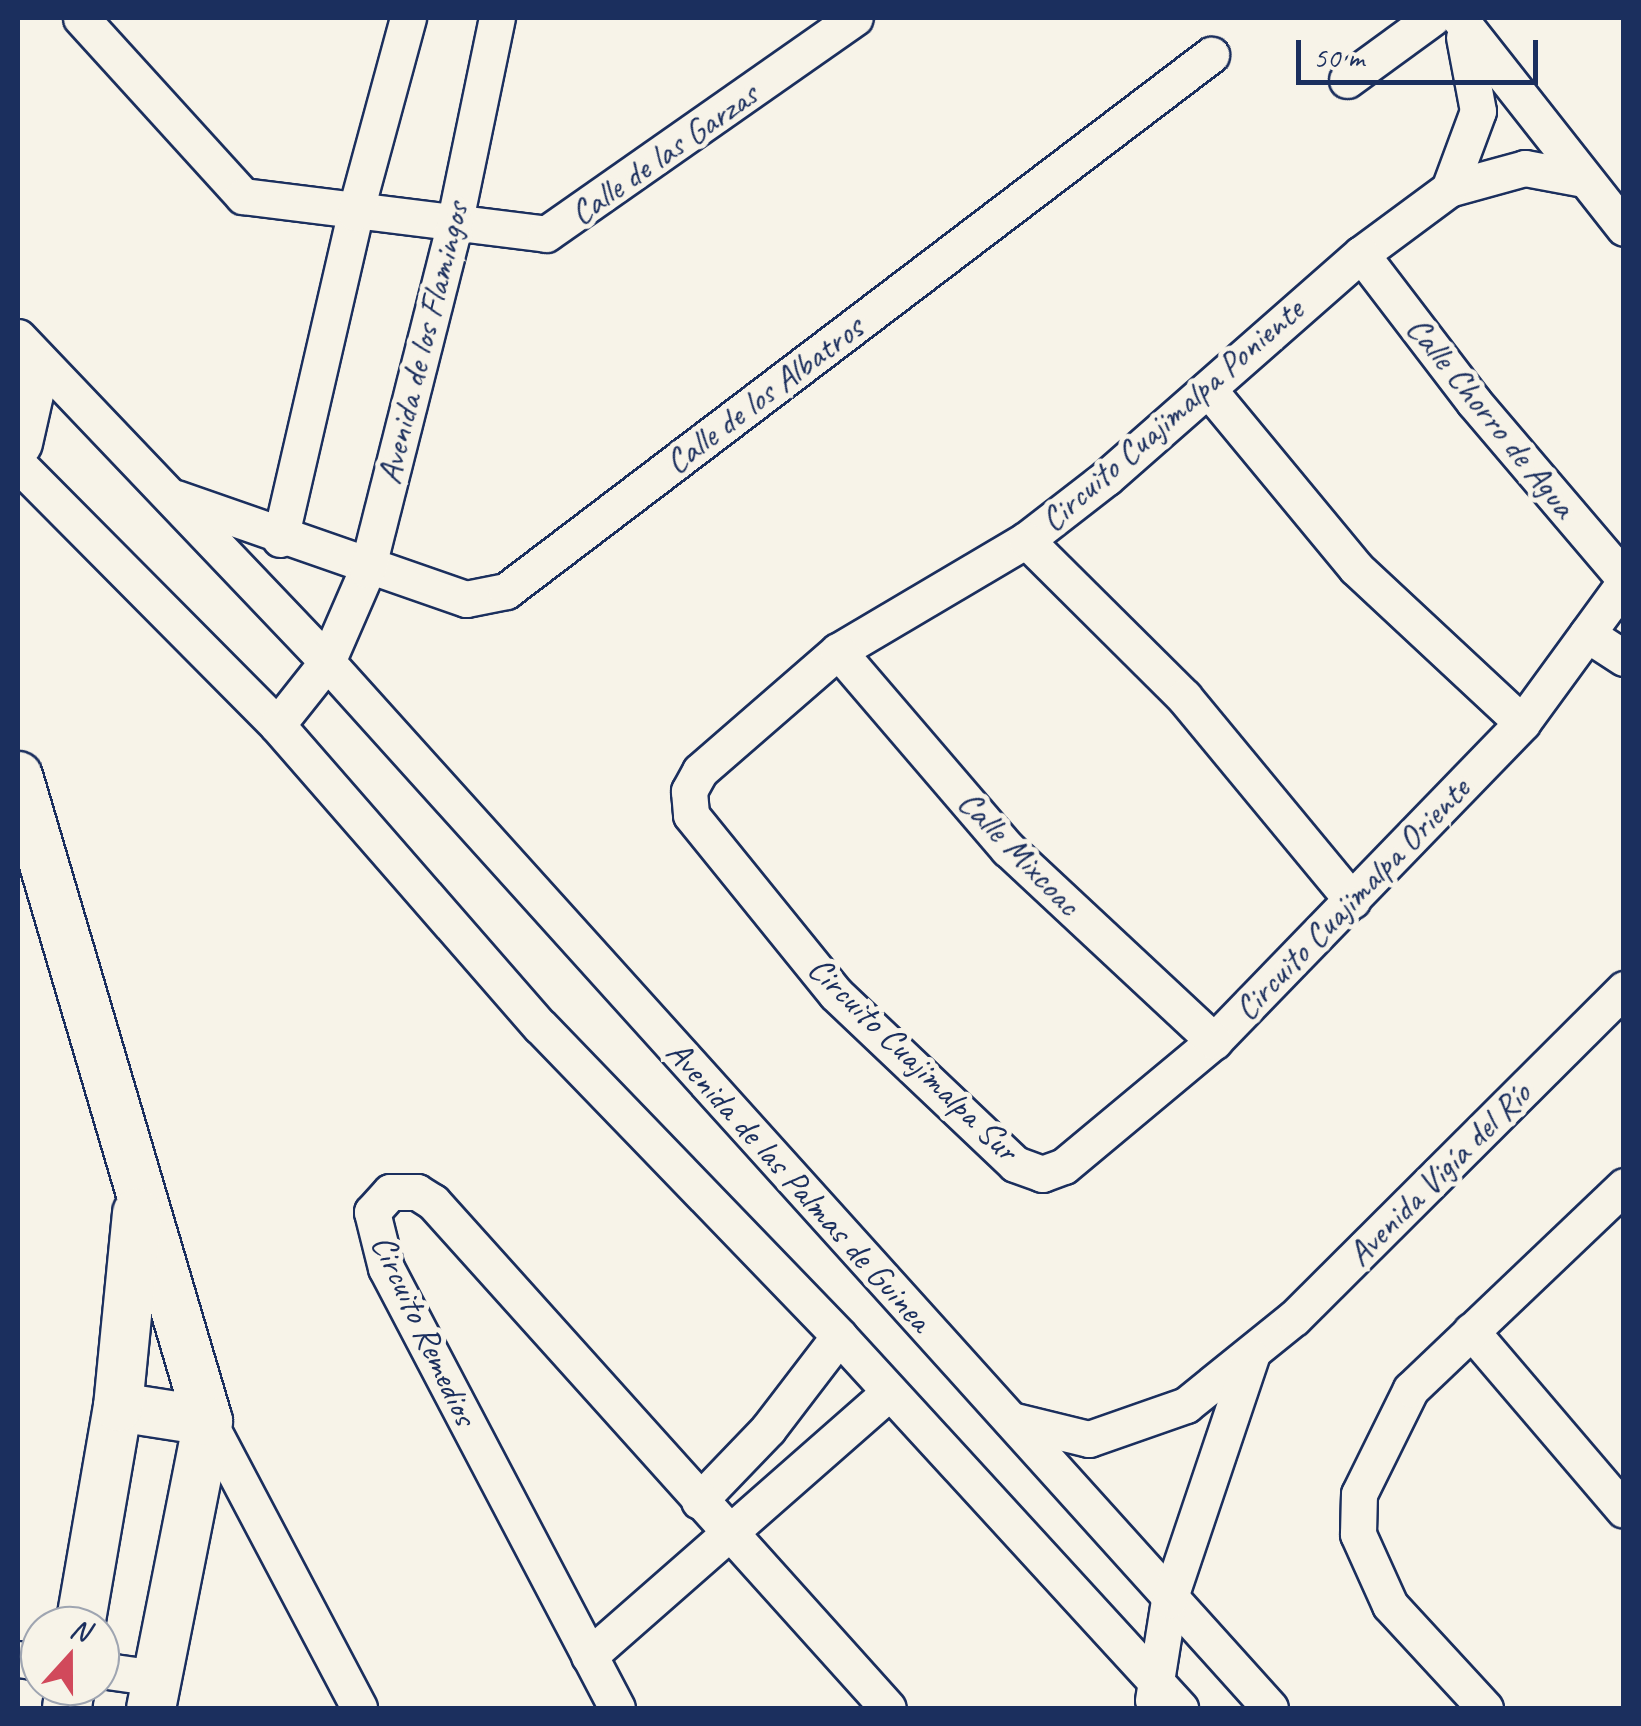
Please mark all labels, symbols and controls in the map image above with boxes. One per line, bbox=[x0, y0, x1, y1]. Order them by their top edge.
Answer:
scale bar bbox=[1301, 20, 1544, 82]
text: 50 m bbox=[1313, 38, 1364, 76]
street label: Calle de las Garzas bbox=[562, 74, 766, 234]
street label: Avenida de los Flamingos bbox=[368, 197, 478, 489]
street label: Circuito Cuajimalpa Poniente bbox=[1032, 289, 1312, 541]
street label: Calle de los Albatros bbox=[656, 307, 872, 483]
street label: Calle Chorro de Agua bbox=[1398, 309, 1584, 525]
street label: Circuito Cuajimalpa Oriente bbox=[1225, 769, 1479, 1029]
street label: Calle Mixcoac bbox=[948, 781, 1090, 925]
street label: Circuito Cuajimalpa Sur bbox=[799, 948, 1027, 1170]
street label: Avenida de las Palmas de Guinea bbox=[657, 1031, 941, 1341]
street label: Avenida Vigía del Río bbox=[1338, 1073, 1540, 1275]
street label: Circuito Remedios bbox=[362, 1228, 486, 1432]
north arrow bbox=[20, 1606, 120, 1706]
text: N bbox=[66, 1610, 95, 1649]

